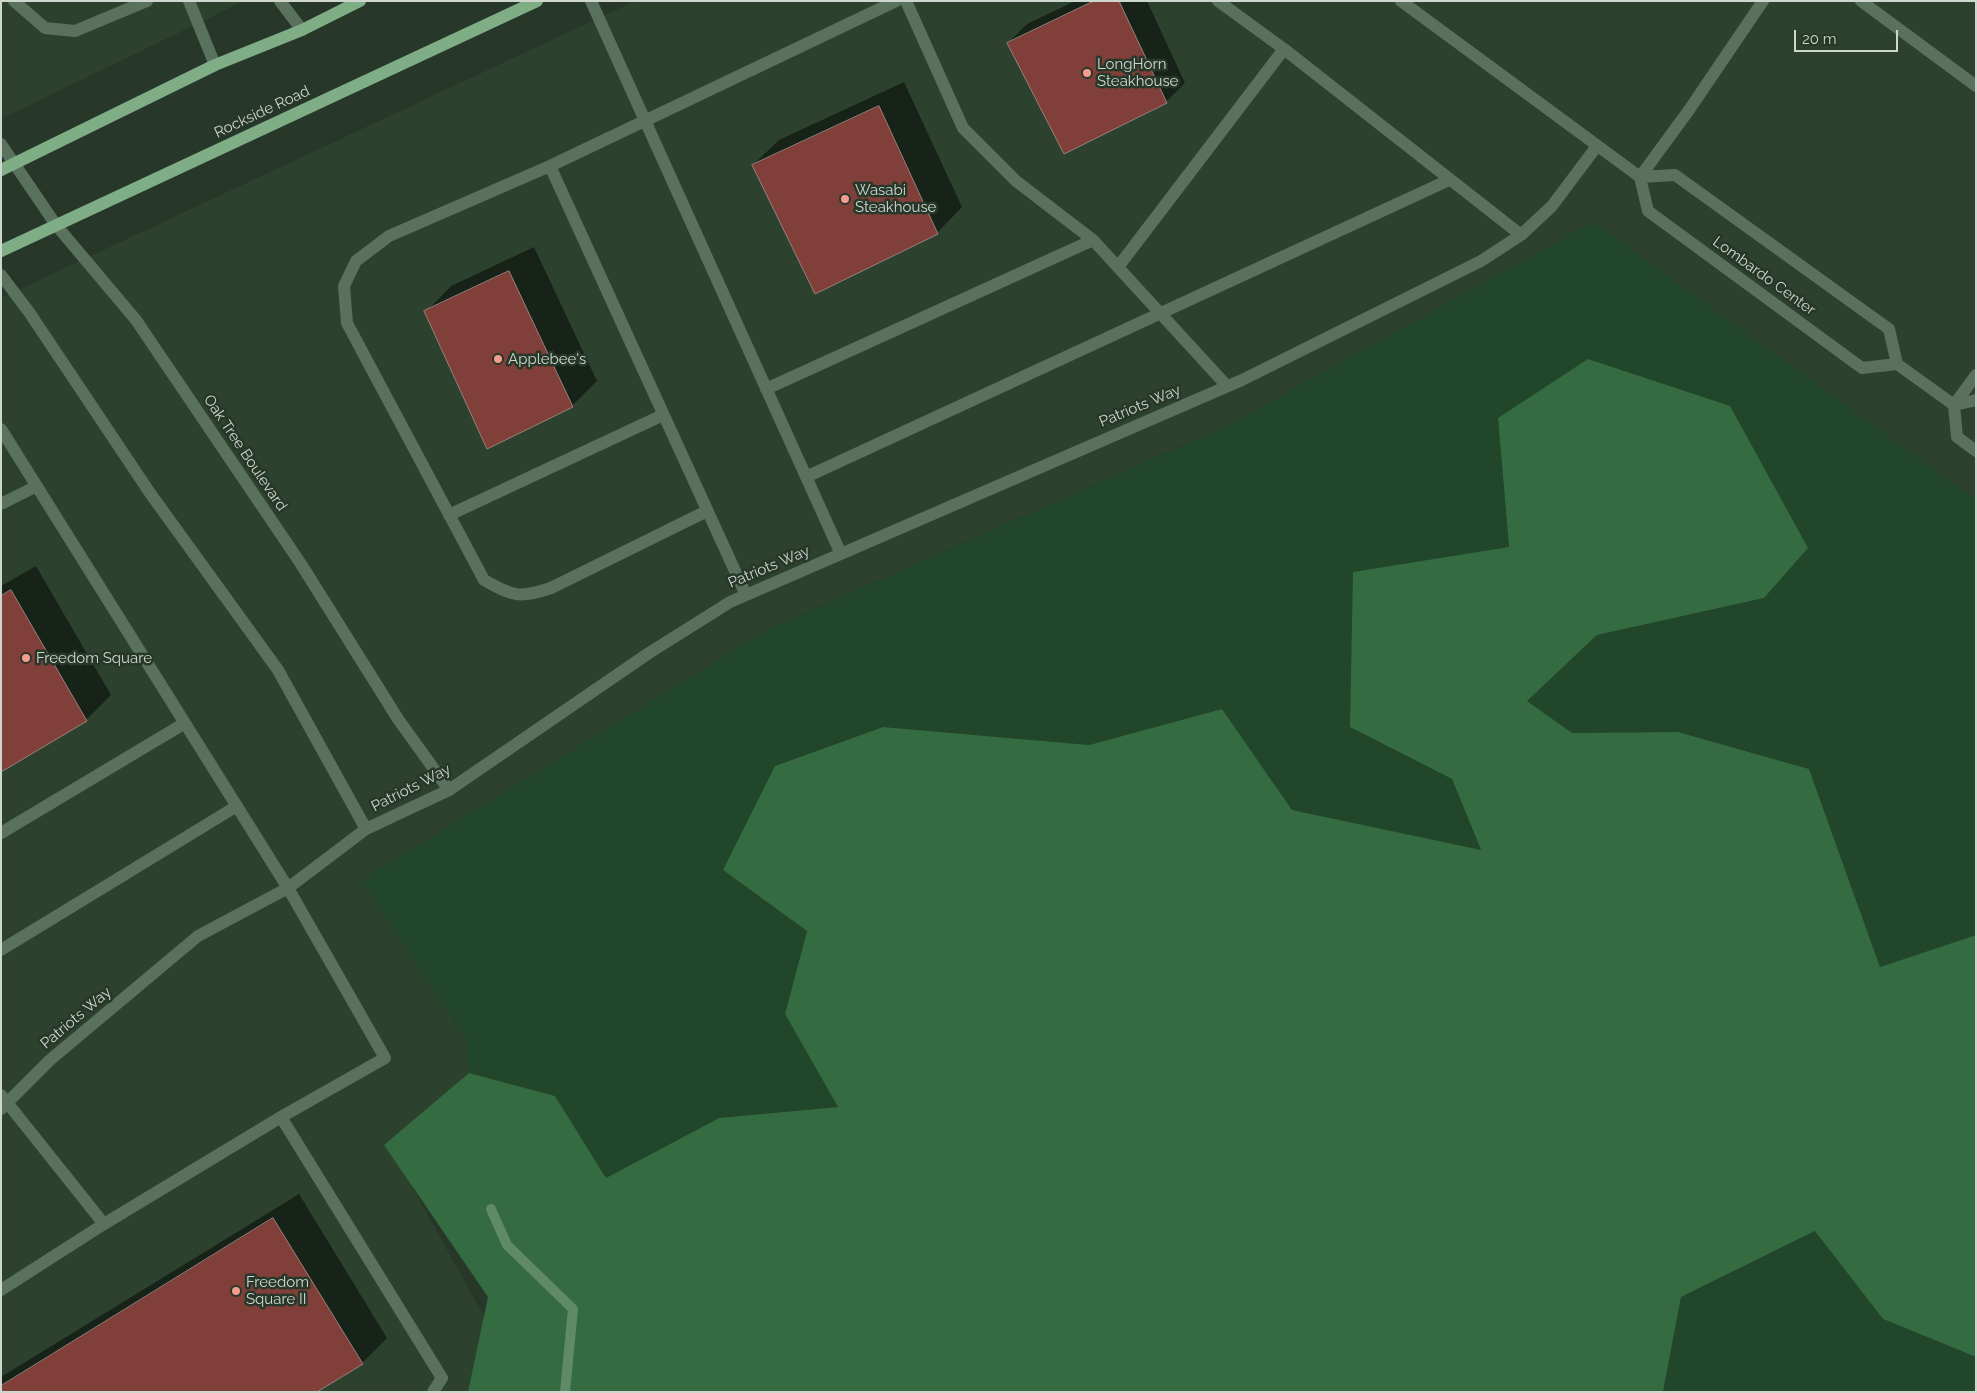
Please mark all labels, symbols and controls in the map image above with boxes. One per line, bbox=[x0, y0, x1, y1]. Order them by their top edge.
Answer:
scale bar bbox=[1797, 20, 1901, 52]
text: 20 m bbox=[1802, 30, 1837, 48]
place label: LongHorn Steakhouse bbox=[1097, 55, 1178, 90]
marker: LongHorn Steakhouse bbox=[1081, 67, 1093, 79]
street label: Rockside Road bbox=[211, 82, 313, 142]
place label: Wasabi Steakhouse bbox=[855, 181, 936, 216]
marker: Wasabi Steakhouse bbox=[839, 193, 851, 205]
street label: Lombardo Center bbox=[1709, 233, 1819, 319]
place label: Applebee's bbox=[508, 350, 586, 368]
marker: Applebee's bbox=[492, 353, 504, 365]
street label: Patriots Way bbox=[1097, 381, 1183, 431]
street label: Oak Tree Boulevard bbox=[199, 391, 291, 515]
street label: Patriots Way bbox=[726, 542, 812, 592]
place label: Freedom Square bbox=[36, 649, 152, 667]
marker: Freedom Square bbox=[20, 652, 32, 664]
street label: Patriots Way bbox=[368, 760, 454, 816]
street label: Patriots Way bbox=[37, 983, 115, 1053]
place label: Freedom Square II bbox=[246, 1273, 309, 1308]
marker: Freedom Square II bbox=[230, 1285, 242, 1297]

